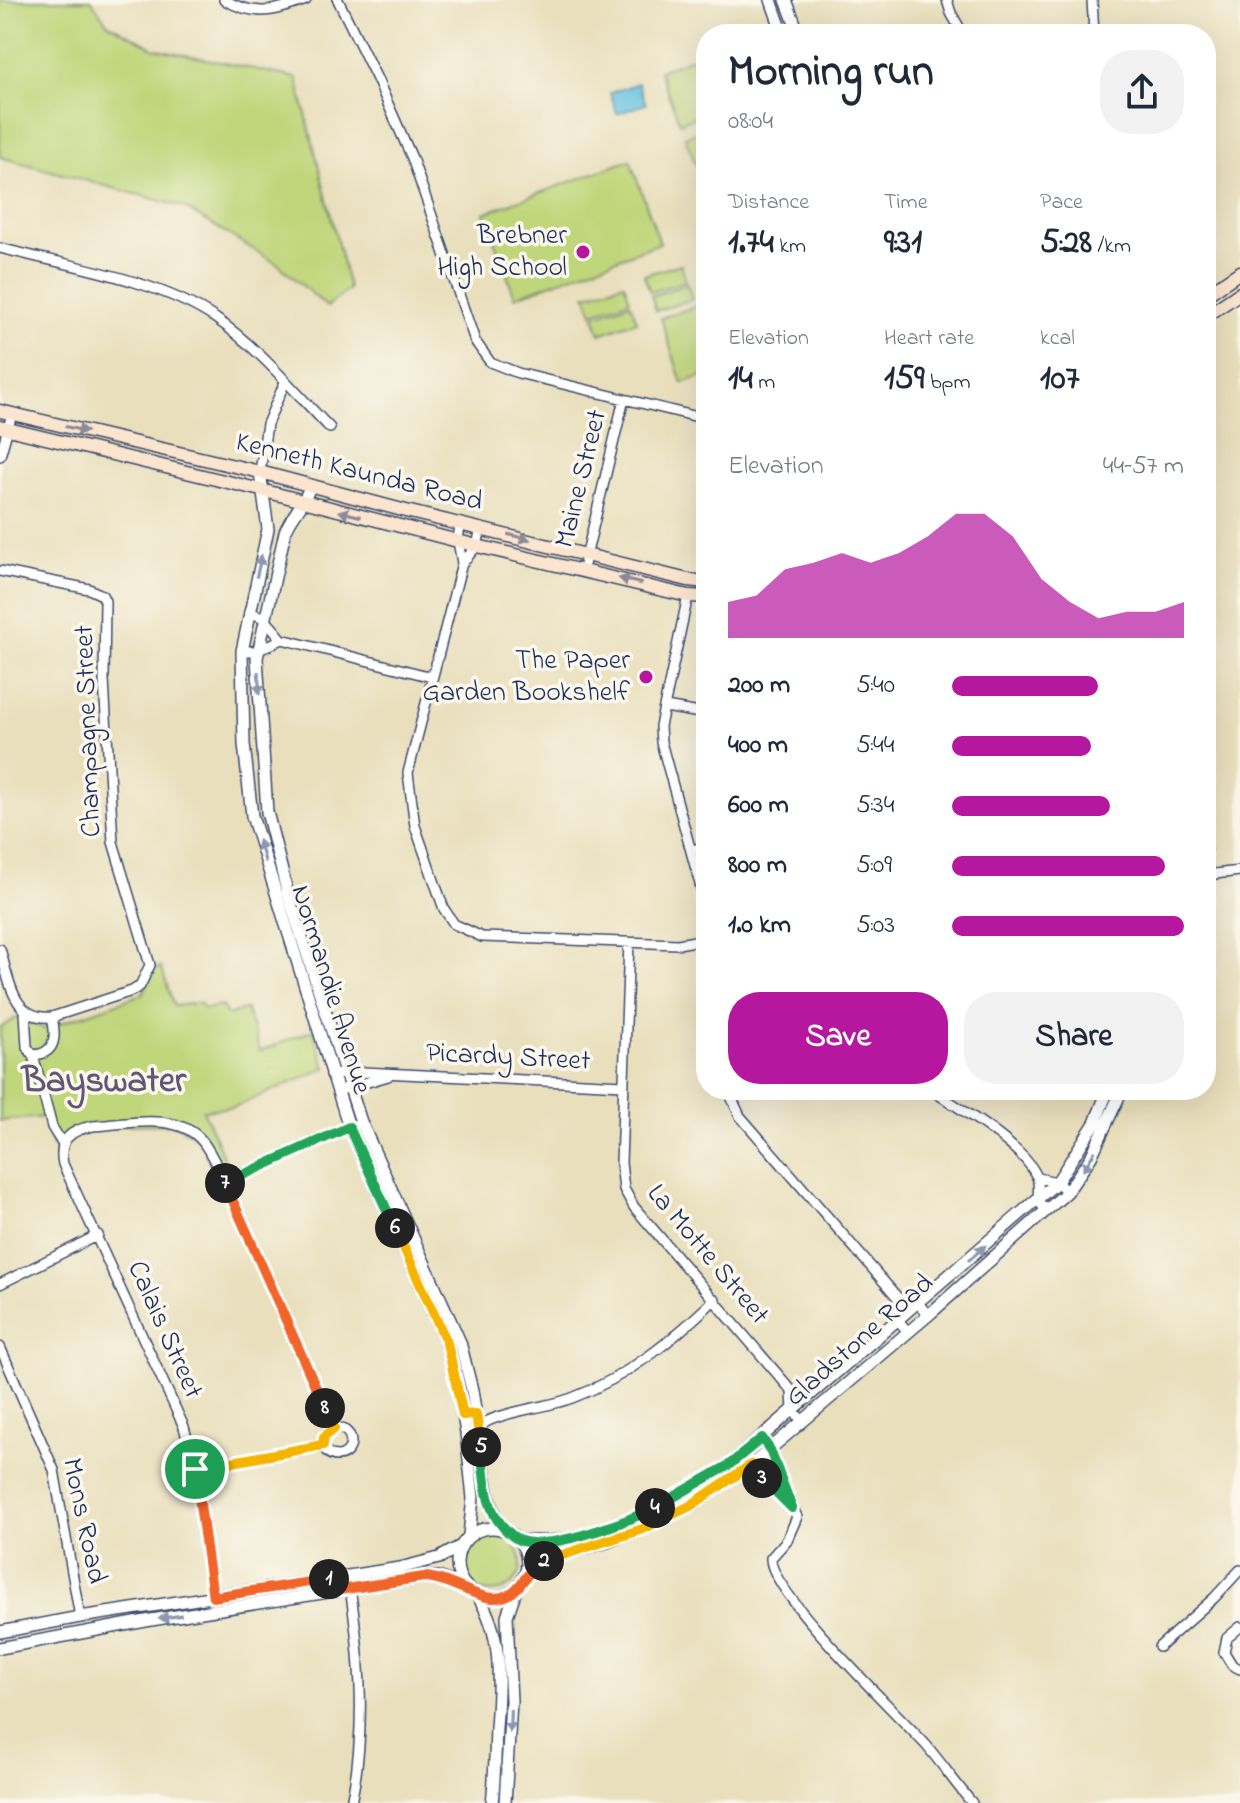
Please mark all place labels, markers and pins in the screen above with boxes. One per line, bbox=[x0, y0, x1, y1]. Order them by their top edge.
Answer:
place label: Brebner High School bbox=[437, 216, 567, 289]
marker: Brebner High School bbox=[574, 243, 592, 261]
place label: The Paper Garden Bookshelf bbox=[422, 641, 630, 714]
marker: The Paper Garden Bookshelf bbox=[637, 668, 655, 686]
pin: 7 bbox=[205, 1163, 245, 1203]
pin: 6 bbox=[375, 1208, 415, 1248]
pin: 8 bbox=[305, 1388, 345, 1428]
pin: 5 bbox=[461, 1427, 501, 1467]
pin bbox=[161, 1435, 229, 1503]
pin: 3 bbox=[742, 1458, 782, 1498]
pin: 4 bbox=[635, 1488, 675, 1528]
pin: 2 bbox=[524, 1541, 564, 1581]
pin: 1 bbox=[309, 1559, 349, 1599]

